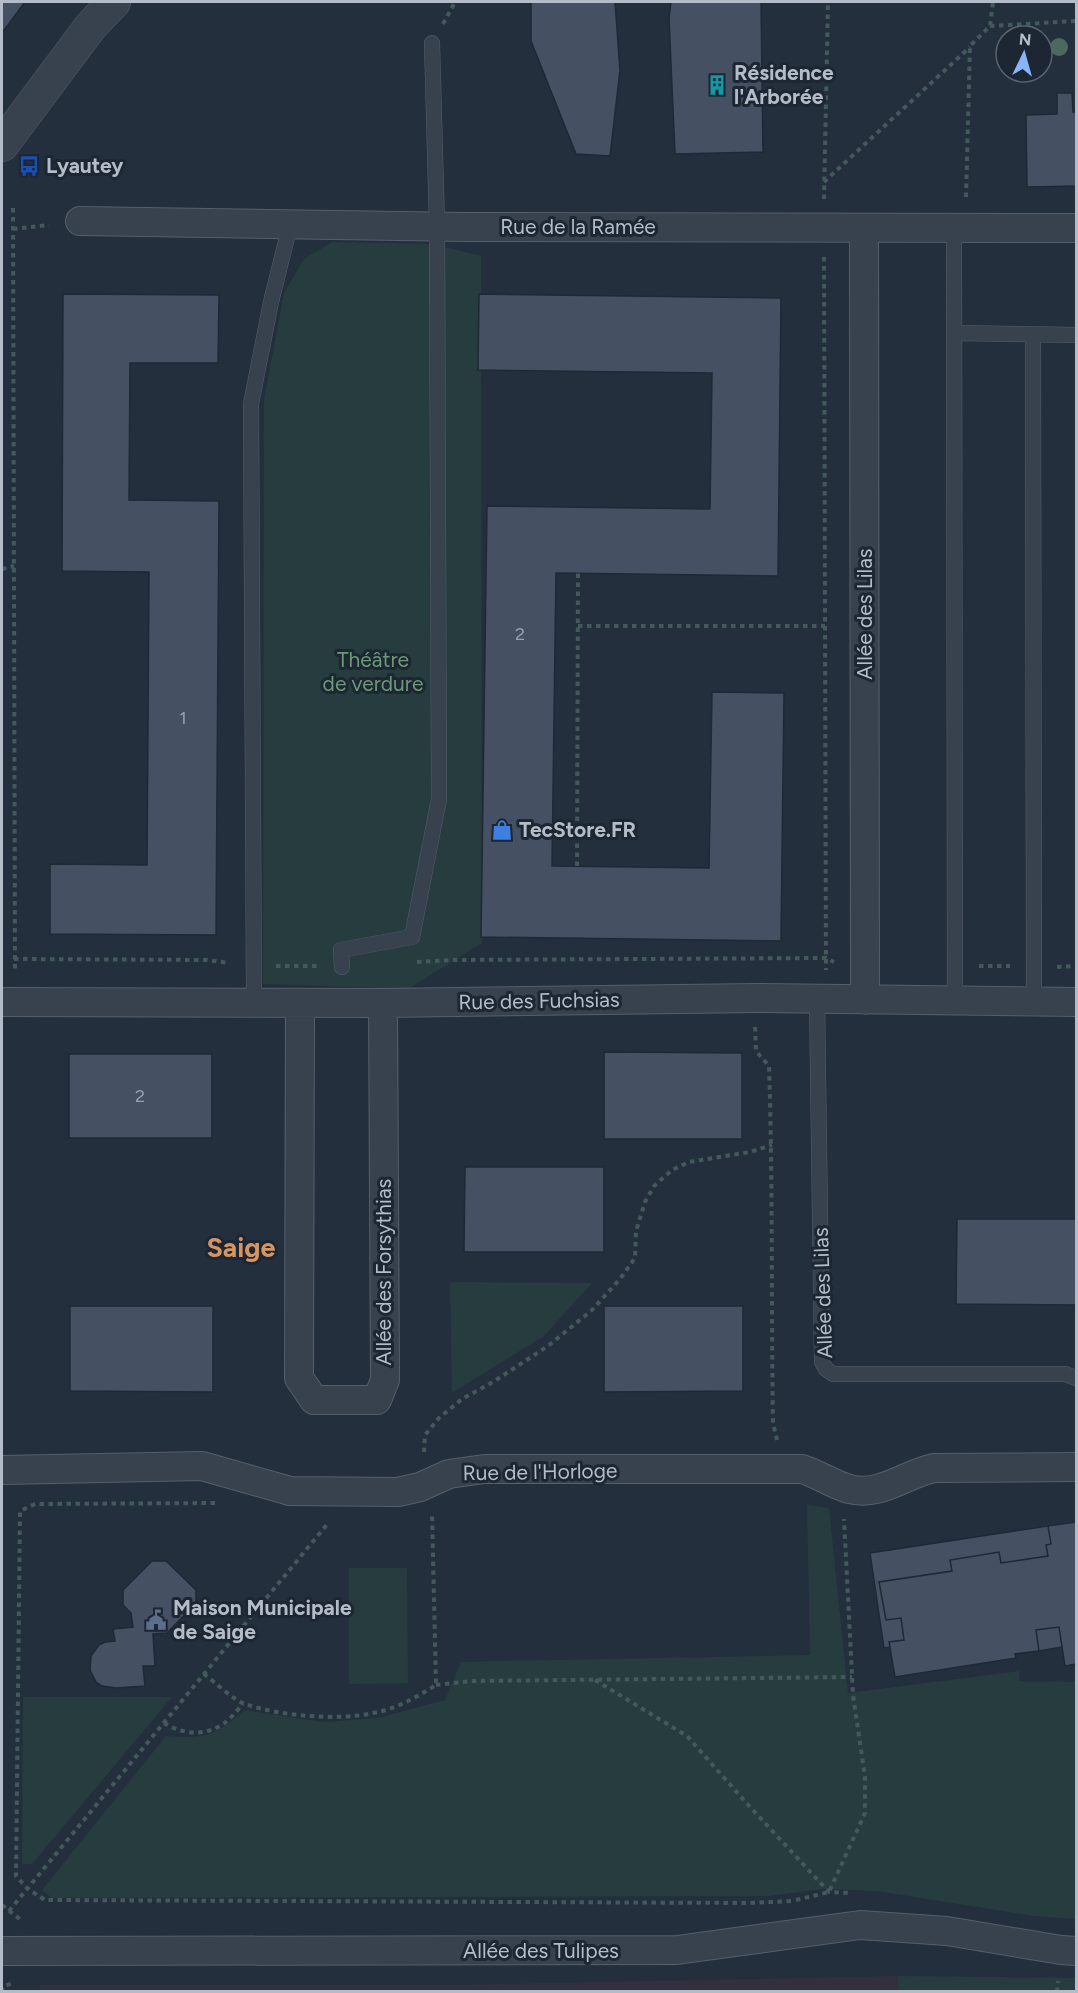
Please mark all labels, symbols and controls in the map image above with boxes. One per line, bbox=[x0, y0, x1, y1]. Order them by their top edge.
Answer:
north arrow bbox=[994, 24, 1054, 84]
text: N bbox=[1018, 30, 1032, 50]
place label: Résidence l'Arborée bbox=[734, 60, 834, 109]
building icon: Résidence l'Arborée bbox=[705, 73, 729, 97]
place label: Lyautey bbox=[46, 153, 124, 178]
bus stop icon: Lyautey bbox=[17, 154, 41, 178]
street label: Rue de la Ramée bbox=[500, 214, 656, 239]
street label: Allée des Lilas bbox=[852, 548, 877, 680]
house number: 2 bbox=[515, 623, 525, 645]
park label: Théâtre de verdure bbox=[323, 647, 423, 696]
house number: 1 bbox=[179, 707, 187, 729]
place label: TecStore.FR bbox=[519, 817, 636, 842]
shop icon: TecStore.FR bbox=[490, 818, 514, 842]
street label: Rue des Fuchsias bbox=[458, 987, 620, 1014]
house number: 2 bbox=[135, 1085, 145, 1107]
street label: Allée des Forsythias bbox=[371, 1179, 396, 1365]
street label: Allée des Lilas bbox=[808, 1227, 837, 1359]
district label: Saige bbox=[206, 1231, 276, 1264]
street label: Rue de l'Horloge bbox=[462, 1458, 618, 1485]
place label: Maison Municipale de Saige bbox=[173, 1595, 352, 1644]
public building icon: Maison Municipale de Saige bbox=[144, 1608, 168, 1632]
street label: Allée des Tulipes bbox=[463, 1938, 619, 1963]

